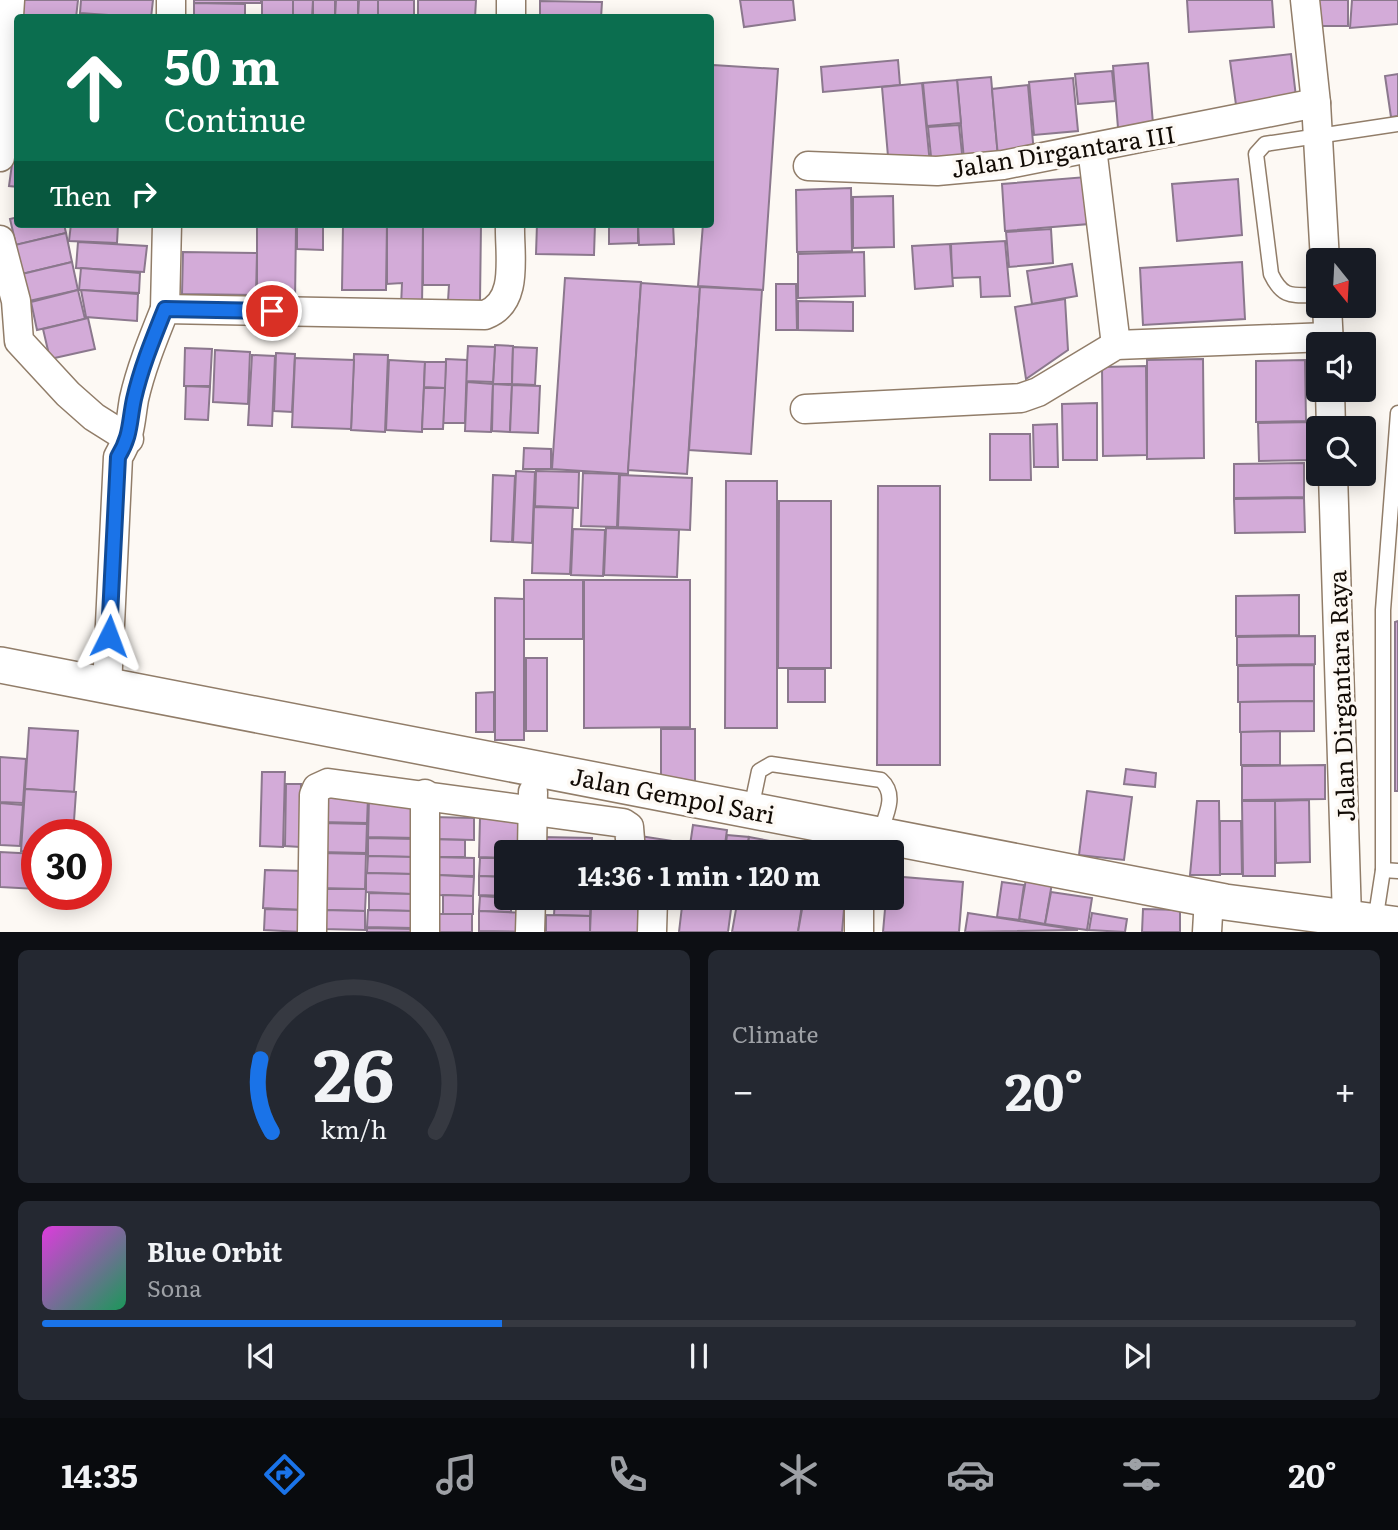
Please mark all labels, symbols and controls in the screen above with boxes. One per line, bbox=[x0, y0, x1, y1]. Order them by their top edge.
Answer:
text: 50 m bbox=[164, 27, 280, 100]
icon: ahead bbox=[49, 42, 140, 133]
text: Continue bbox=[164, 94, 306, 142]
street label: Jalan Dirgantara III bbox=[949, 115, 1177, 185]
text: Then bbox=[49, 175, 111, 214]
icon: right bbox=[125, 175, 163, 213]
north arrow bbox=[1306, 248, 1376, 318]
map controls bbox=[1306, 248, 1376, 486]
pin bbox=[242, 281, 302, 341]
icon: arrive bbox=[253, 292, 291, 330]
button: sound bbox=[1306, 332, 1376, 402]
button: search bbox=[1306, 416, 1376, 486]
street label: Jalan Dirgantara Raya bbox=[1318, 570, 1362, 822]
position arrow bbox=[72, 599, 146, 673]
street label: Jalan Gempol Sari bbox=[568, 757, 778, 831]
speed limit sign: 30 bbox=[21, 819, 112, 910]
text: 14:36 · 1 min · 120 m bbox=[578, 855, 820, 894]
text: Climate bbox=[732, 1016, 818, 1050]
text: 26 bbox=[313, 1017, 395, 1125]
text: 20° bbox=[1005, 1050, 1083, 1127]
text: − bbox=[732, 1060, 754, 1117]
text: + bbox=[1334, 1060, 1356, 1117]
text: km/h bbox=[321, 1110, 387, 1147]
text: Blue Orbit bbox=[147, 1231, 282, 1270]
text: Sona bbox=[147, 1270, 202, 1304]
icon: previous bbox=[242, 1337, 280, 1375]
icon: pause bbox=[680, 1337, 718, 1375]
icon: next bbox=[1118, 1337, 1156, 1375]
text: 14:35 bbox=[61, 1450, 138, 1498]
icon: directions bbox=[260, 1450, 309, 1499]
icon: music bbox=[432, 1450, 481, 1499]
icon: phone bbox=[603, 1450, 652, 1499]
icon: climate bbox=[774, 1450, 823, 1499]
icon: car bbox=[946, 1450, 995, 1499]
icon: filters bbox=[1117, 1450, 1166, 1499]
text: 20° bbox=[1288, 1450, 1337, 1498]

